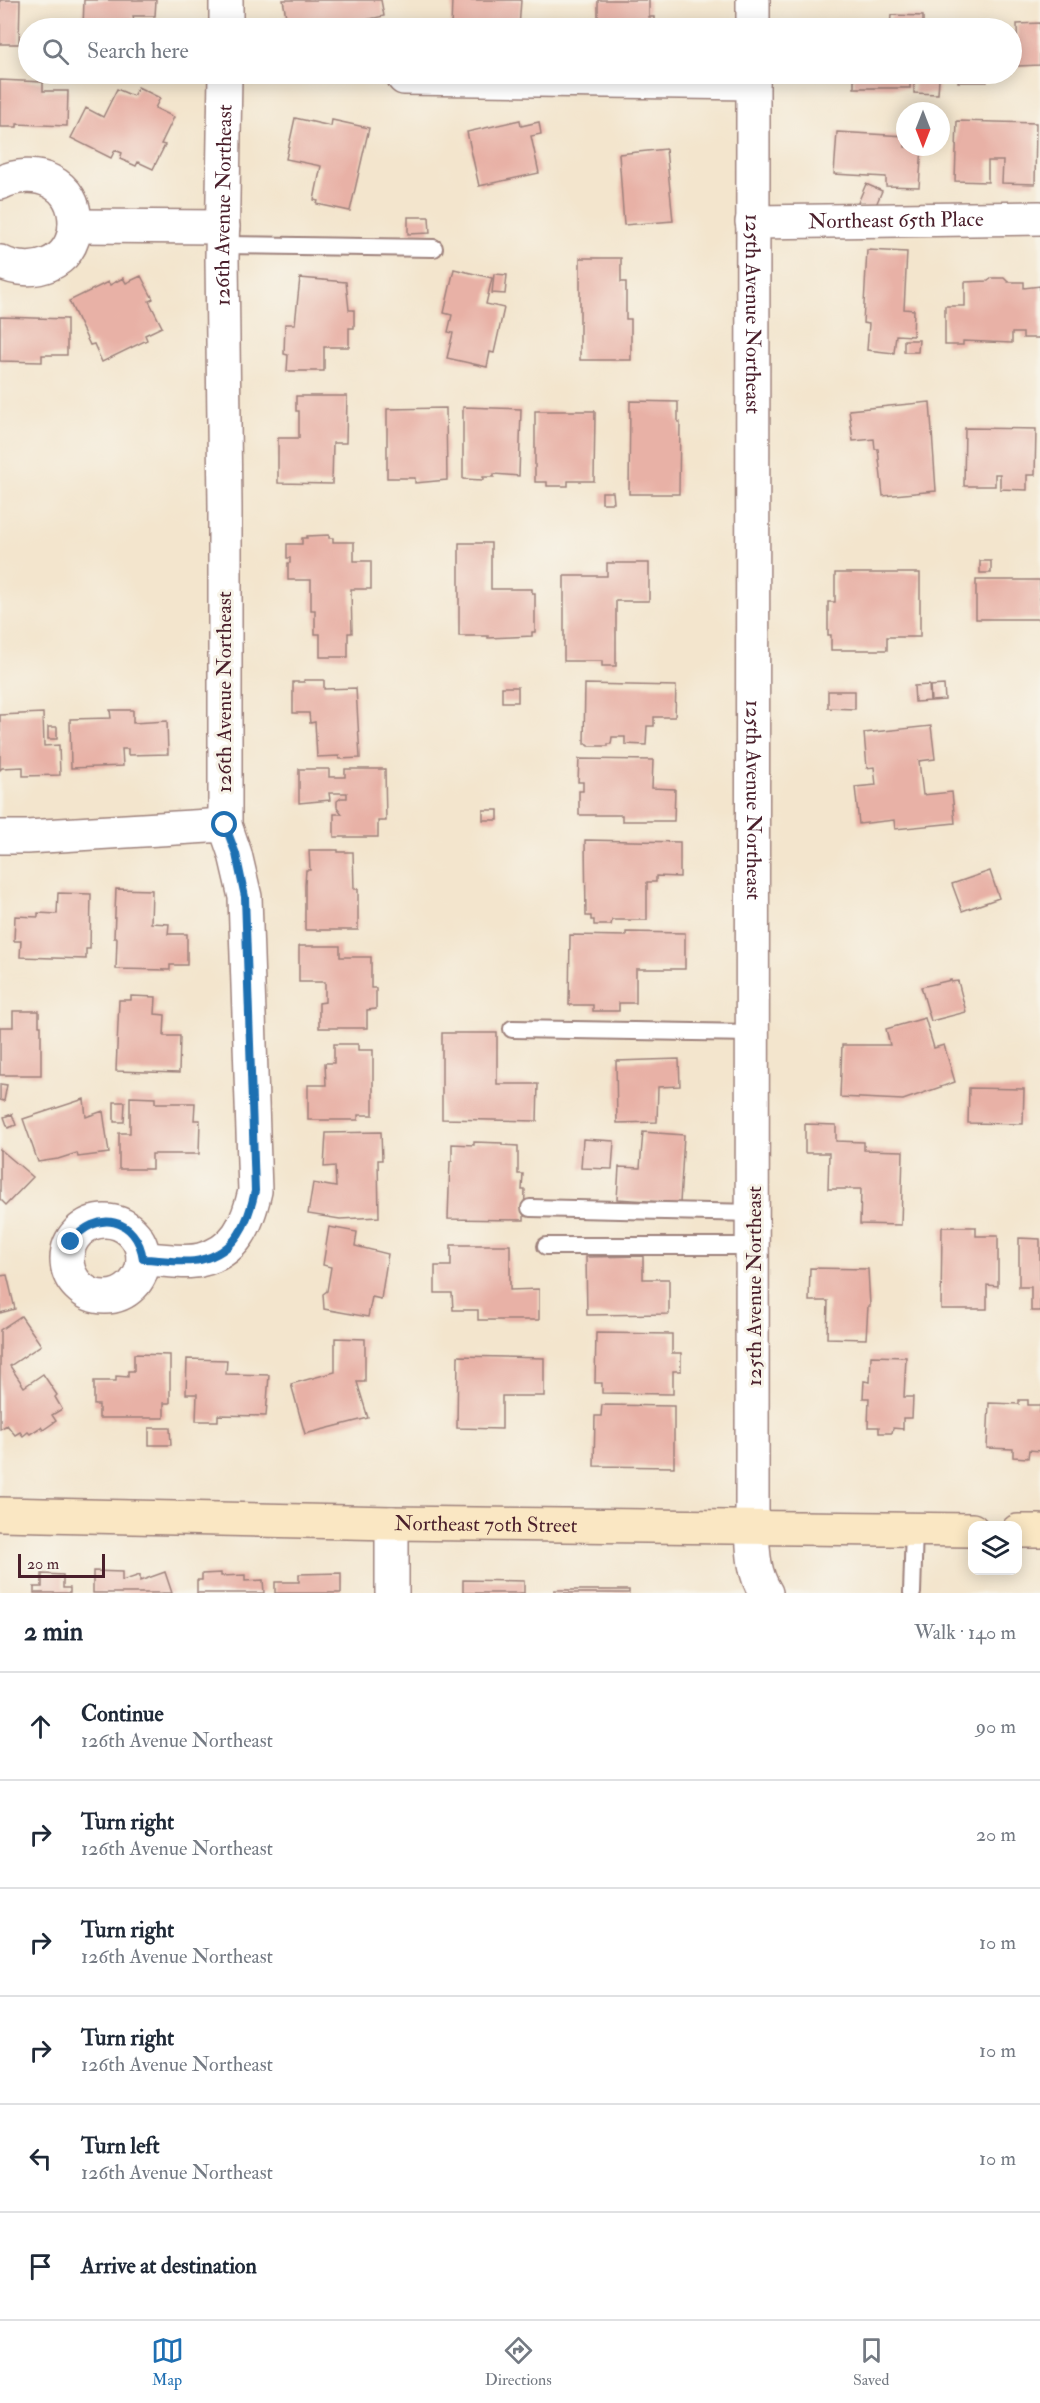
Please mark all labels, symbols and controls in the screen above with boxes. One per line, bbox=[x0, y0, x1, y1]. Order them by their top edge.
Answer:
search box bbox=[18, 18, 1022, 84]
icon: search bbox=[39, 35, 72, 68]
text: Search here bbox=[87, 37, 189, 65]
north arrow bbox=[896, 102, 950, 156]
street label: 126th Avenue Northeast bbox=[208, 104, 238, 306]
street label: Northeast 65th Place bbox=[808, 205, 984, 235]
street label: 125th Avenue Northeast bbox=[740, 214, 767, 414]
street label: 126th Avenue Northeast bbox=[211, 591, 238, 793]
street label: 125th Avenue Northeast bbox=[740, 700, 767, 900]
route start bbox=[211, 811, 237, 837]
street label: 125th Avenue Northeast bbox=[741, 1186, 768, 1386]
route end bbox=[57, 1228, 83, 1254]
street label: Northeast 70th Street bbox=[394, 1510, 578, 1539]
map controls bbox=[968, 1521, 1022, 1575]
button: layers bbox=[968, 1521, 1022, 1575]
scale bar bbox=[18, 1551, 105, 1578]
text: 20 m bbox=[27, 1554, 59, 1574]
text: 2 min bbox=[24, 1616, 83, 1648]
text: Walk · 140 m bbox=[914, 1620, 1016, 1645]
text: Continue bbox=[81, 1700, 164, 1728]
icon: ahead bbox=[24, 1710, 57, 1743]
text: 90 m bbox=[976, 1714, 1016, 1739]
text: 126th Avenue Northeast bbox=[81, 1728, 273, 1753]
text: Turn right bbox=[81, 1808, 174, 1836]
icon: right bbox=[24, 1818, 57, 1851]
text: 20 m bbox=[976, 1822, 1016, 1847]
text: 126th Avenue Northeast bbox=[81, 1836, 273, 1861]
text: Turn right bbox=[81, 1916, 174, 1944]
icon: right bbox=[24, 1926, 57, 1959]
text: 10 m bbox=[979, 1930, 1016, 1955]
text: 126th Avenue Northeast bbox=[81, 1944, 273, 1969]
text: Turn right bbox=[81, 2024, 174, 2052]
icon: right bbox=[24, 2034, 57, 2067]
text: 10 m bbox=[979, 2038, 1016, 2063]
text: 126th Avenue Northeast bbox=[81, 2052, 273, 2077]
text: Turn left bbox=[81, 2132, 160, 2160]
icon: left bbox=[24, 2142, 57, 2175]
text: 10 m bbox=[979, 2146, 1016, 2171]
text: 126th Avenue Northeast bbox=[81, 2160, 273, 2185]
icon: arrive bbox=[24, 2250, 57, 2283]
text: Arrive at destination bbox=[81, 2252, 257, 2280]
tab: Map bbox=[151, 2334, 184, 2390]
tab: Directions bbox=[485, 2334, 552, 2390]
tab: Saved bbox=[853, 2334, 889, 2390]

